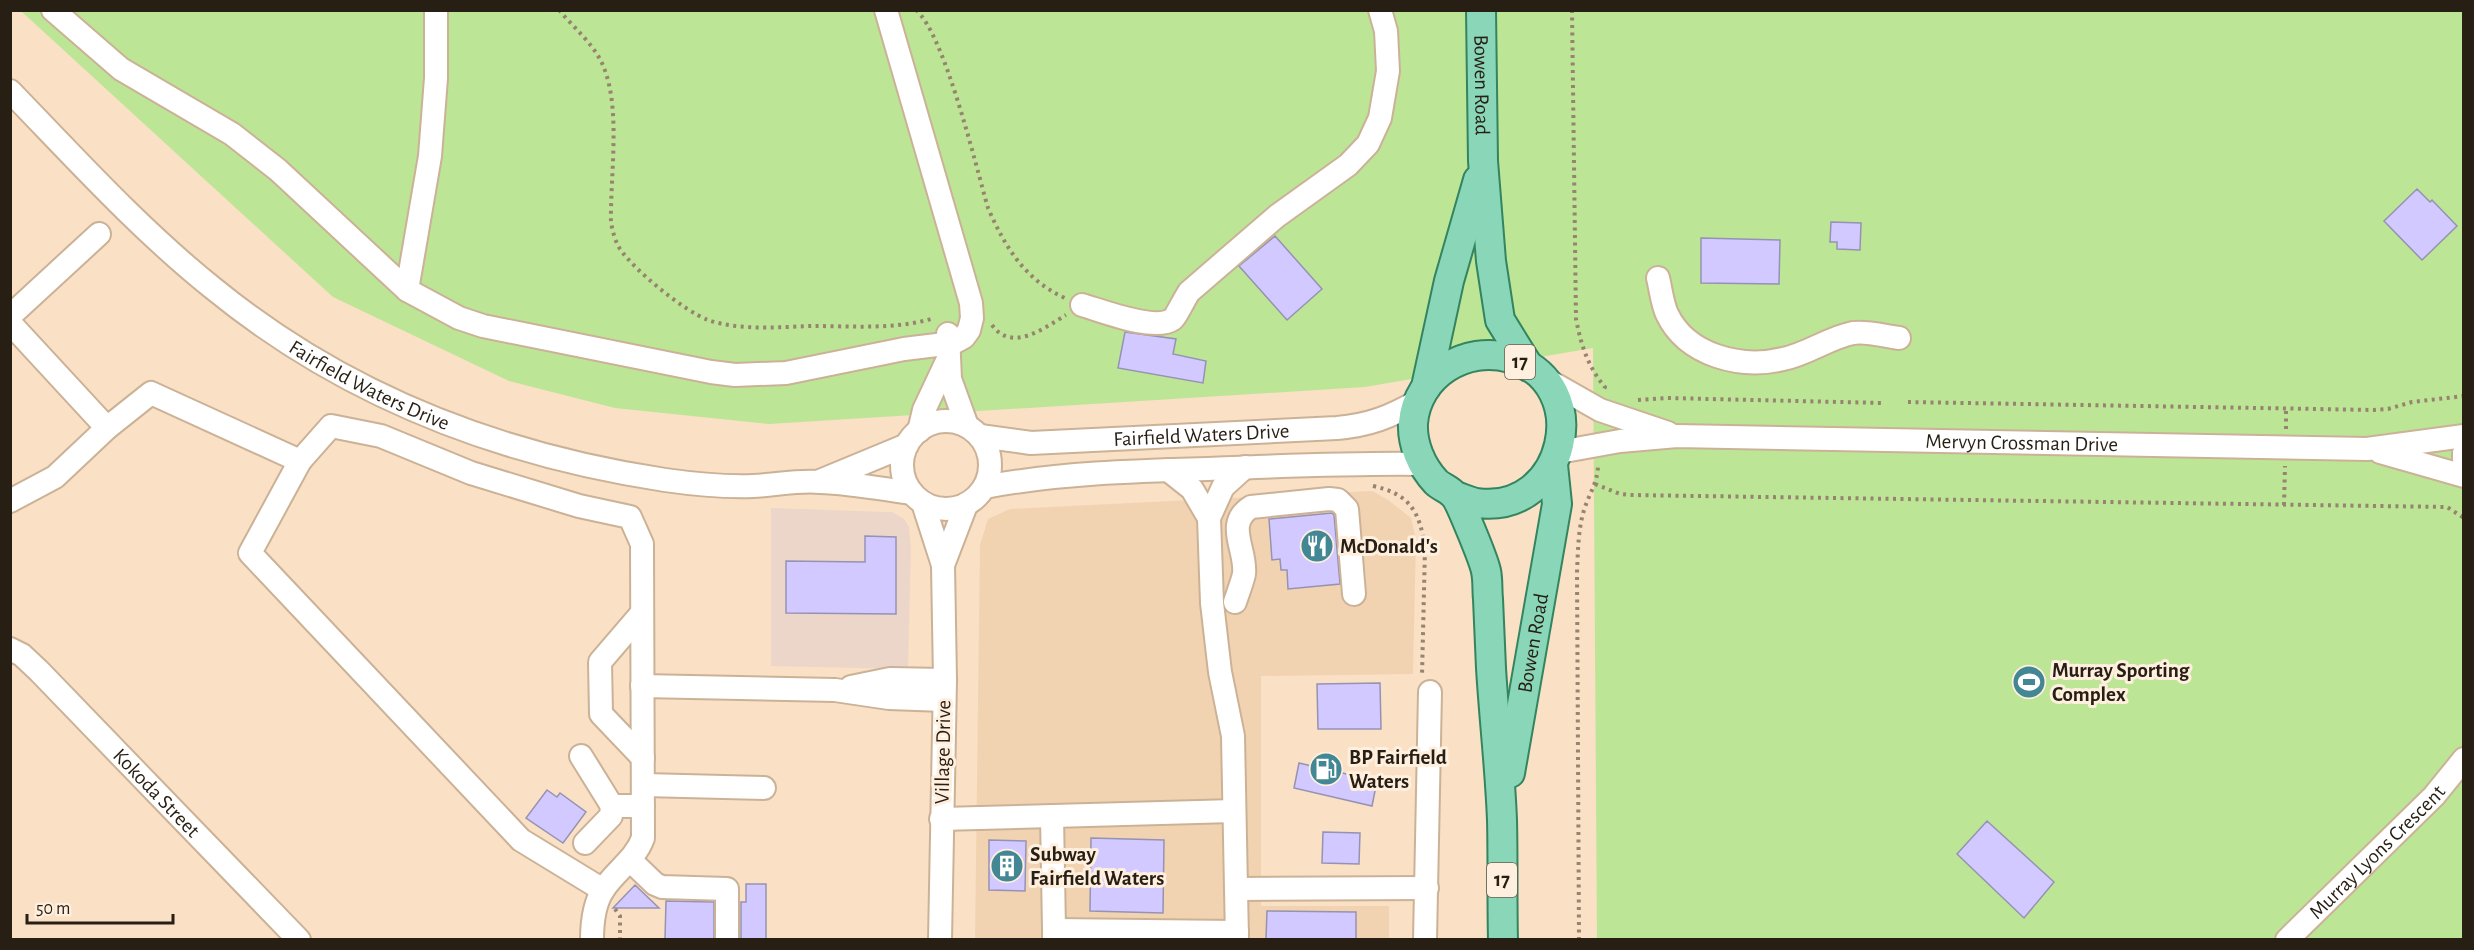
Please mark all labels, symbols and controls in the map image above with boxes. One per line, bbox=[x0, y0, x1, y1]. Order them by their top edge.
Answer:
street label: Bowen Road bbox=[1471, 34, 1493, 136]
street label: Fairfield Waters Drive bbox=[286, 336, 452, 433]
road number: 17 bbox=[1505, 345, 1535, 379]
street label: Fairfield Waters Drive bbox=[1113, 420, 1290, 449]
street label: Mervyn Crossman Drive bbox=[1925, 430, 2118, 455]
restaurant icon: McDonald's bbox=[1299, 528, 1335, 564]
place label: McDonald's bbox=[1340, 536, 1438, 557]
street label: Bowen Road bbox=[1514, 591, 1552, 694]
place label: Murray Sporting Complex bbox=[2052, 660, 2190, 705]
sports icon: Murray Sporting Complex bbox=[2011, 664, 2047, 700]
street label: Village Drive bbox=[932, 700, 954, 804]
street label: Kokoda Street bbox=[109, 744, 204, 841]
place label: BP Fairfield Waters bbox=[1349, 747, 1447, 792]
fuel station icon: BP Fairfield Waters bbox=[1308, 751, 1344, 787]
street label: Murray Lyons Crescent bbox=[2305, 781, 2449, 923]
place label: Subway Fairfield Waters bbox=[1030, 844, 1164, 889]
building icon: Subway Fairfield Waters bbox=[989, 848, 1025, 884]
road number: 17 bbox=[1487, 863, 1517, 897]
scale bar bbox=[27, 887, 172, 925]
text: 50 m bbox=[36, 900, 70, 918]

